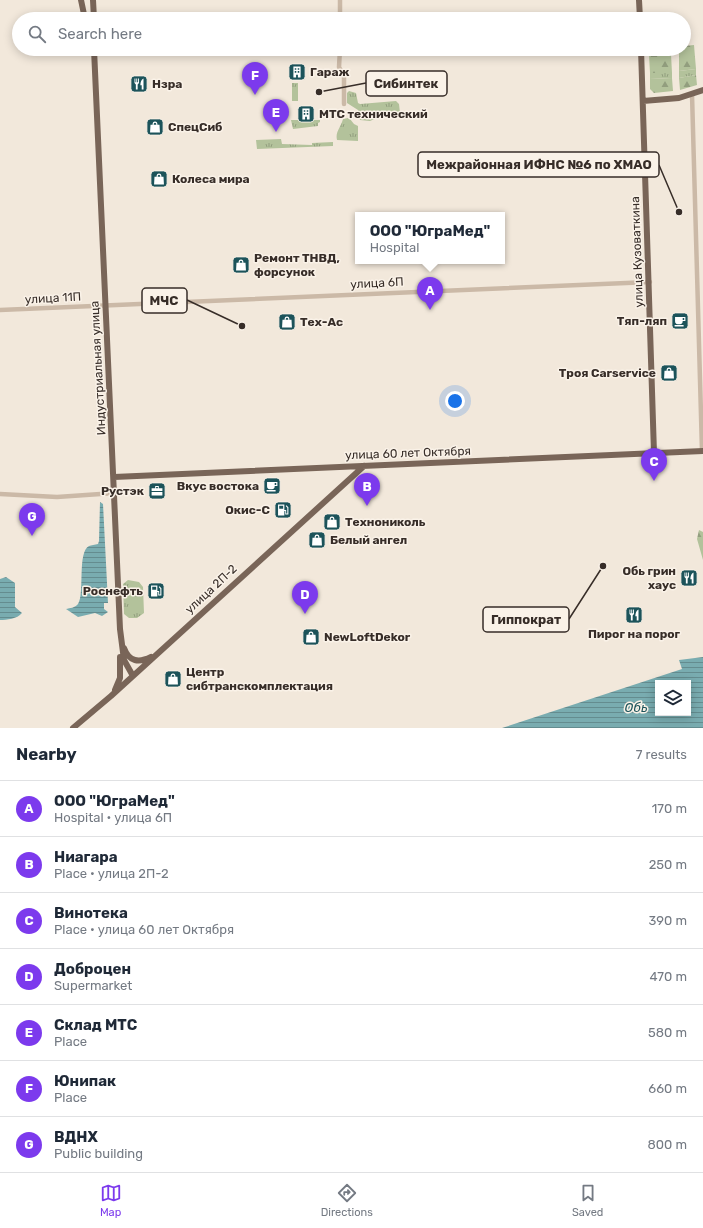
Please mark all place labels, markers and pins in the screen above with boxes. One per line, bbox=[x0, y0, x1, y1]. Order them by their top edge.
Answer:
pin: F bbox=[242, 62, 268, 95]
building icon: Гараж bbox=[287, 62, 307, 82]
place label: Гараж bbox=[310, 65, 350, 79]
callout: Сибинтек bbox=[366, 71, 447, 96]
restaurant icon: Нзра bbox=[129, 74, 149, 94]
place label: Нзра bbox=[152, 77, 182, 91]
pin: E bbox=[263, 99, 289, 132]
building icon: МТС технический bbox=[296, 104, 316, 124]
place label: МТС технический bbox=[319, 107, 428, 121]
shop icon: СпецСиб bbox=[145, 117, 165, 137]
place label: СпецСиб bbox=[168, 120, 222, 134]
callout: Межрайонная ИФНС №6 по ХМАО bbox=[418, 152, 659, 177]
shop icon: Колеса мира bbox=[149, 169, 169, 189]
place label: Колеса мира bbox=[172, 172, 250, 186]
place label: Ремонт ТНВД, форсунок bbox=[254, 251, 340, 279]
shop icon: Ремонт ТНВД, форсунок bbox=[231, 255, 251, 275]
pin: A bbox=[417, 277, 443, 310]
callout: МЧС bbox=[142, 288, 187, 313]
cafe icon: Тяп-ляп bbox=[670, 311, 690, 331]
shop icon: Тех-Ас bbox=[277, 312, 297, 332]
place label: Тяп-ляп bbox=[617, 314, 667, 328]
place label: Тех-Ас bbox=[300, 315, 343, 329]
shop icon: Троя Carservice bbox=[659, 363, 679, 383]
place label: Троя Carservice bbox=[559, 366, 656, 380]
pin: C bbox=[641, 448, 667, 481]
pin: B bbox=[354, 473, 380, 506]
cafe icon: Вкус востока bbox=[262, 476, 282, 496]
place label: Вкус востока bbox=[177, 479, 259, 493]
office icon: Рустэк bbox=[147, 481, 167, 501]
place label: Рустэк bbox=[101, 484, 145, 498]
fuel station icon: Окис-С bbox=[273, 500, 293, 520]
pin: G bbox=[19, 503, 45, 536]
place label: Окис-С bbox=[225, 503, 271, 517]
shop icon: Технониколь bbox=[322, 512, 342, 532]
place label: Технониколь bbox=[345, 515, 426, 529]
shop icon: Белый ангел bbox=[307, 530, 327, 550]
place label: Белый ангел bbox=[330, 533, 407, 547]
place label: Обь грин хаус bbox=[622, 564, 676, 592]
restaurant icon: Обь грин хаус bbox=[679, 568, 699, 588]
fuel station icon: Роснефть bbox=[146, 581, 166, 601]
pin: D bbox=[292, 581, 318, 614]
place label: Роснефть bbox=[83, 584, 143, 598]
restaurant icon: Пирог на порог bbox=[624, 605, 644, 625]
callout: Гиппократ bbox=[483, 607, 569, 632]
shop icon: NewLoftDekor bbox=[301, 627, 321, 647]
place label: Пирог на порог bbox=[588, 627, 681, 641]
place label: NewLoftDekor bbox=[324, 630, 411, 644]
place label: Центр сибтранскомплектация bbox=[186, 665, 333, 693]
shop icon: Центр сибтранскомплектация bbox=[163, 669, 183, 689]

